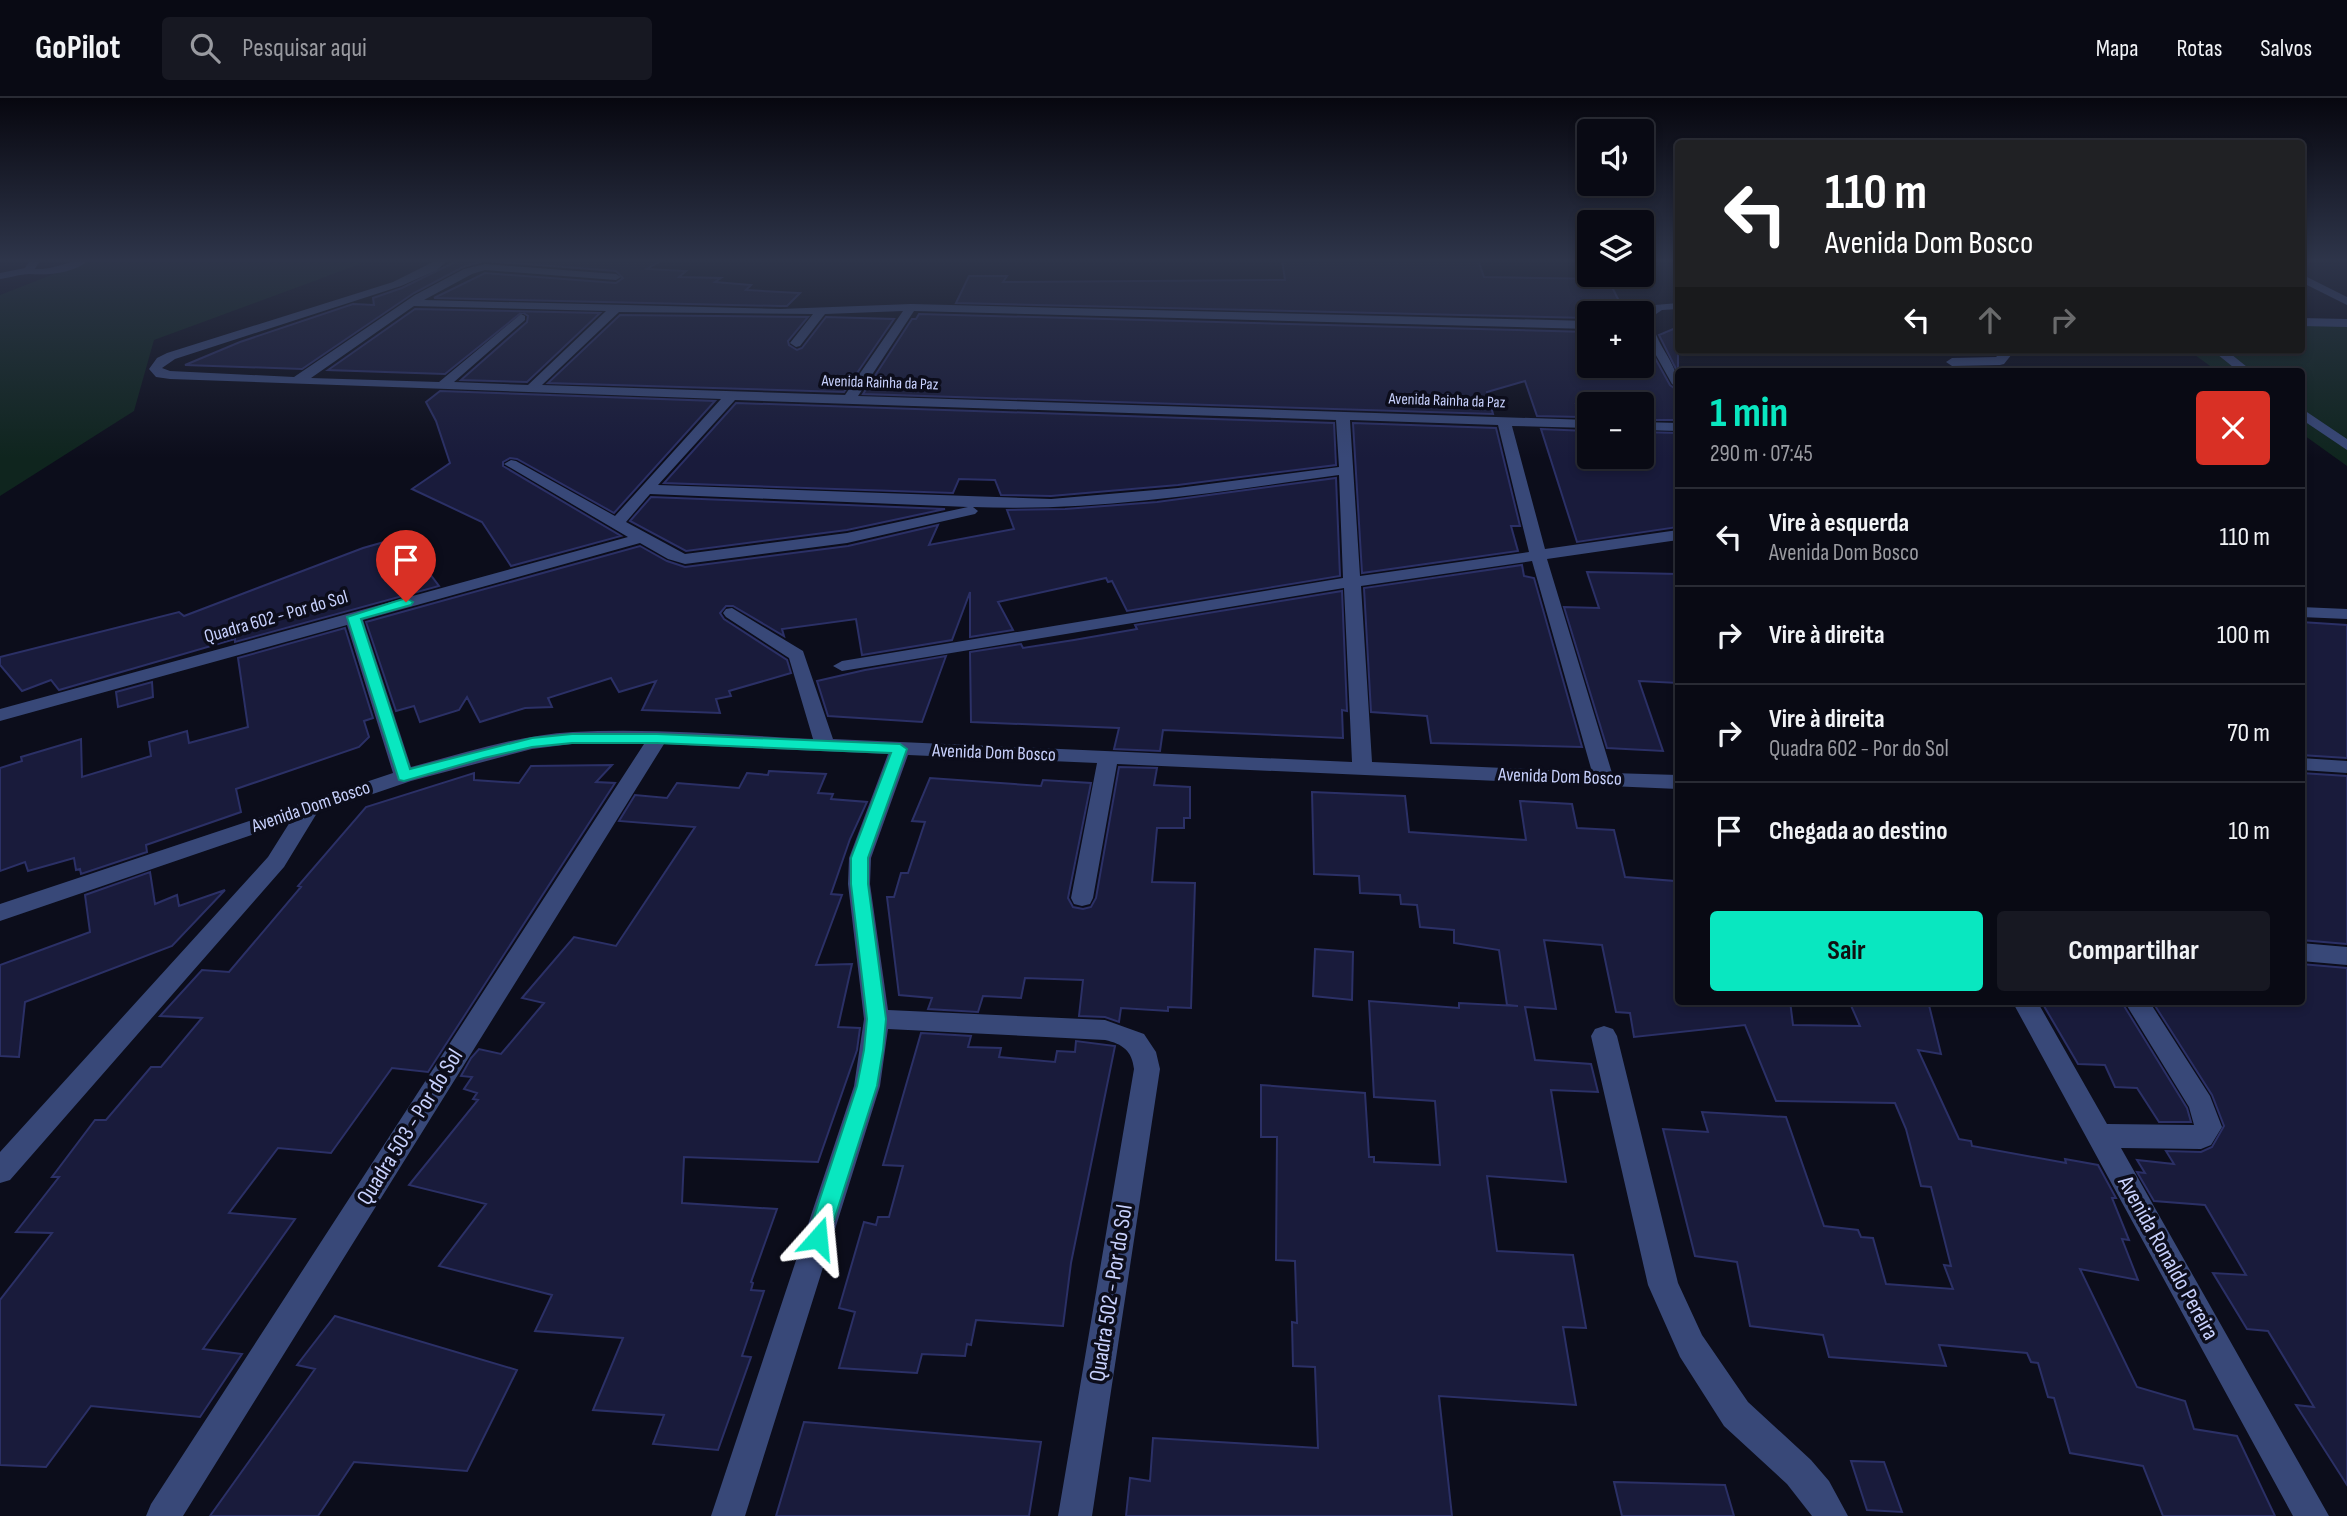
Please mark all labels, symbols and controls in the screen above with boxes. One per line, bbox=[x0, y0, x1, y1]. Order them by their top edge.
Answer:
search box bbox=[162, 17, 652, 80]
text: GoPilot bbox=[35, 28, 120, 68]
icon: search bbox=[186, 29, 224, 67]
text: Pesquisar aqui bbox=[242, 33, 367, 64]
text: Mapa bbox=[2096, 34, 2139, 63]
text: Rotas bbox=[2177, 34, 2222, 63]
text: Salvos bbox=[2260, 34, 2312, 63]
map controls bbox=[1577, 119, 1654, 469]
button: sound bbox=[1577, 119, 1654, 196]
text: 110 m bbox=[1825, 164, 1927, 223]
icon: left bbox=[1710, 168, 1801, 259]
button: layers bbox=[1577, 210, 1654, 287]
text: Avenida Dom Bosco bbox=[1825, 224, 2033, 263]
button: + bbox=[1577, 301, 1654, 378]
icon: left bbox=[1898, 301, 1936, 339]
icon: ahead bbox=[1971, 301, 2009, 339]
icon: right bbox=[2044, 301, 2082, 339]
street label: Avenida Rainha da Paz bbox=[820, 371, 939, 395]
text: 1 min bbox=[1710, 388, 1788, 439]
street label: Avenida Rainha da Paz bbox=[1387, 389, 1506, 413]
button: close bbox=[2196, 391, 2270, 465]
button: − bbox=[1577, 392, 1654, 469]
text: 290 m · 07:45 bbox=[1710, 440, 1813, 468]
text: Vire à esquerda bbox=[1769, 508, 1909, 539]
icon: left bbox=[1710, 518, 1748, 556]
text: 110 m bbox=[2219, 522, 2270, 553]
pin bbox=[376, 530, 436, 602]
text: Avenida Dom Bosco bbox=[1769, 539, 1919, 567]
icon: arrive bbox=[387, 541, 425, 579]
street label: Quadra 602 - Por do Sol bbox=[201, 585, 351, 649]
icon: right bbox=[1710, 616, 1748, 654]
text: Vire à direita bbox=[1769, 620, 1885, 651]
text: 100 m bbox=[2217, 620, 2270, 651]
text: Vire à direita bbox=[1769, 704, 1885, 735]
icon: right bbox=[1710, 714, 1748, 752]
text: 70 m bbox=[2227, 718, 2270, 749]
text: Quadra 602 - Por do Sol bbox=[1769, 735, 1949, 763]
street label: Avenida Dom Bosco bbox=[931, 739, 1056, 767]
street label: Avenida Dom Bosco bbox=[1497, 763, 1622, 791]
street label: Avenida Dom Bosco bbox=[248, 776, 373, 838]
icon: arrive bbox=[1710, 812, 1748, 850]
text: Chegada ao destino bbox=[1769, 816, 1948, 847]
text: 10 m bbox=[2228, 816, 2270, 847]
button: Sair bbox=[1710, 911, 1983, 991]
button: Compartilhar bbox=[1997, 911, 2270, 991]
street label: Quadra 503 - Por do Sol bbox=[351, 1044, 469, 1210]
street label: Avenida Ronaldo Pereira bbox=[2111, 1170, 2225, 1345]
position arrow bbox=[781, 1201, 855, 1275]
street label: Quadra 502 - Por do Sol bbox=[1083, 1202, 1139, 1384]

